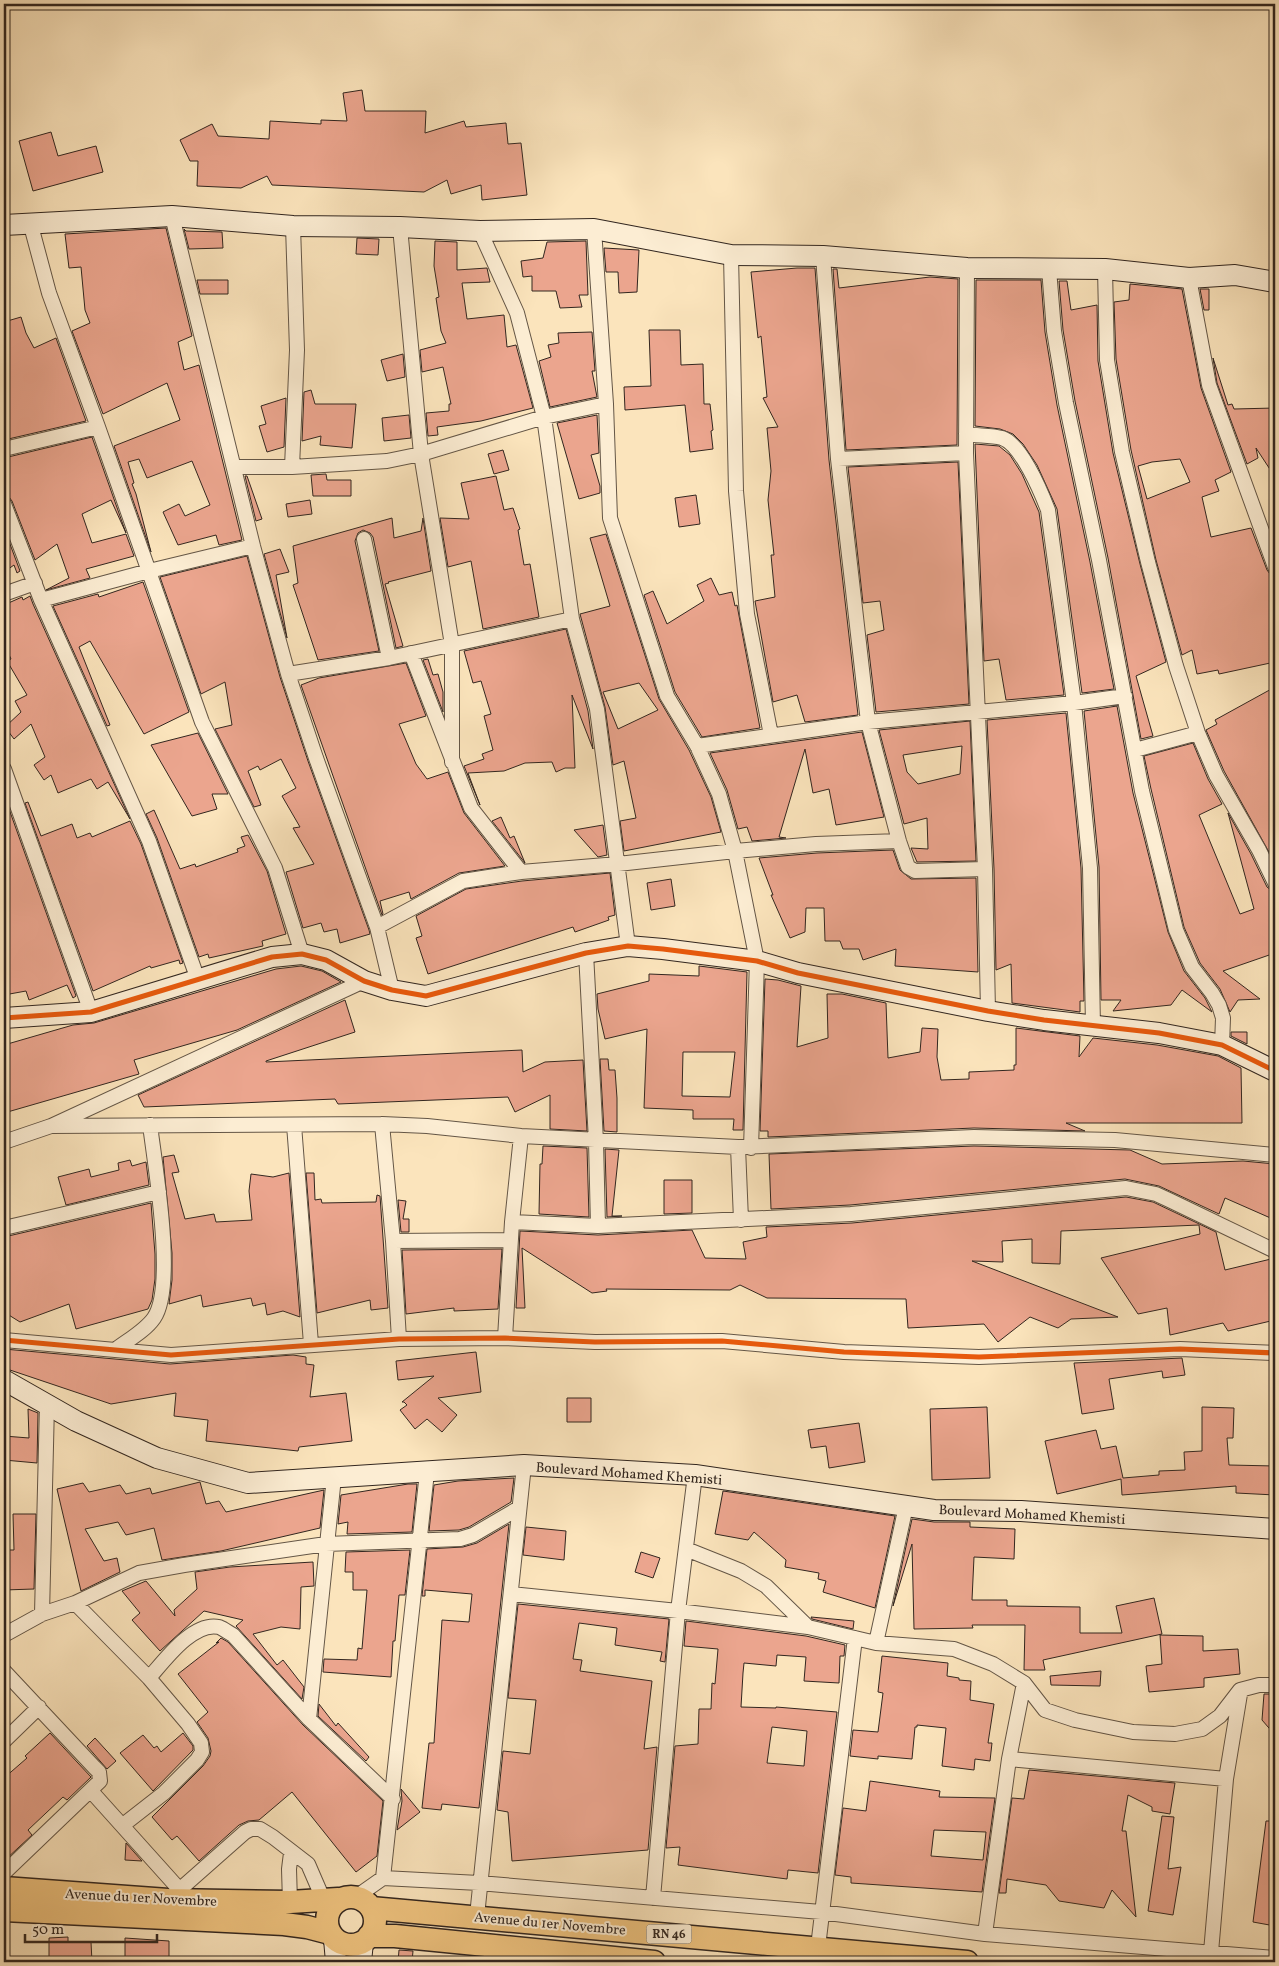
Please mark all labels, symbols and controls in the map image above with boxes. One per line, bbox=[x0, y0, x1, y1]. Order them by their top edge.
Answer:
street label: Boulevard Mohamed Khemisti bbox=[535, 1458, 723, 1490]
street label: Boulevard Mohamed Khemisti bbox=[938, 1501, 1126, 1530]
street label: Avenue du 1er Novembre bbox=[64, 1885, 218, 1912]
street label: Avenue du 1er Novembre bbox=[473, 1908, 627, 1941]
scale bar bbox=[25, 1911, 158, 1943]
text: 50 m bbox=[32, 1920, 64, 1941]
road number: RN 46 bbox=[646, 1925, 692, 1944]

